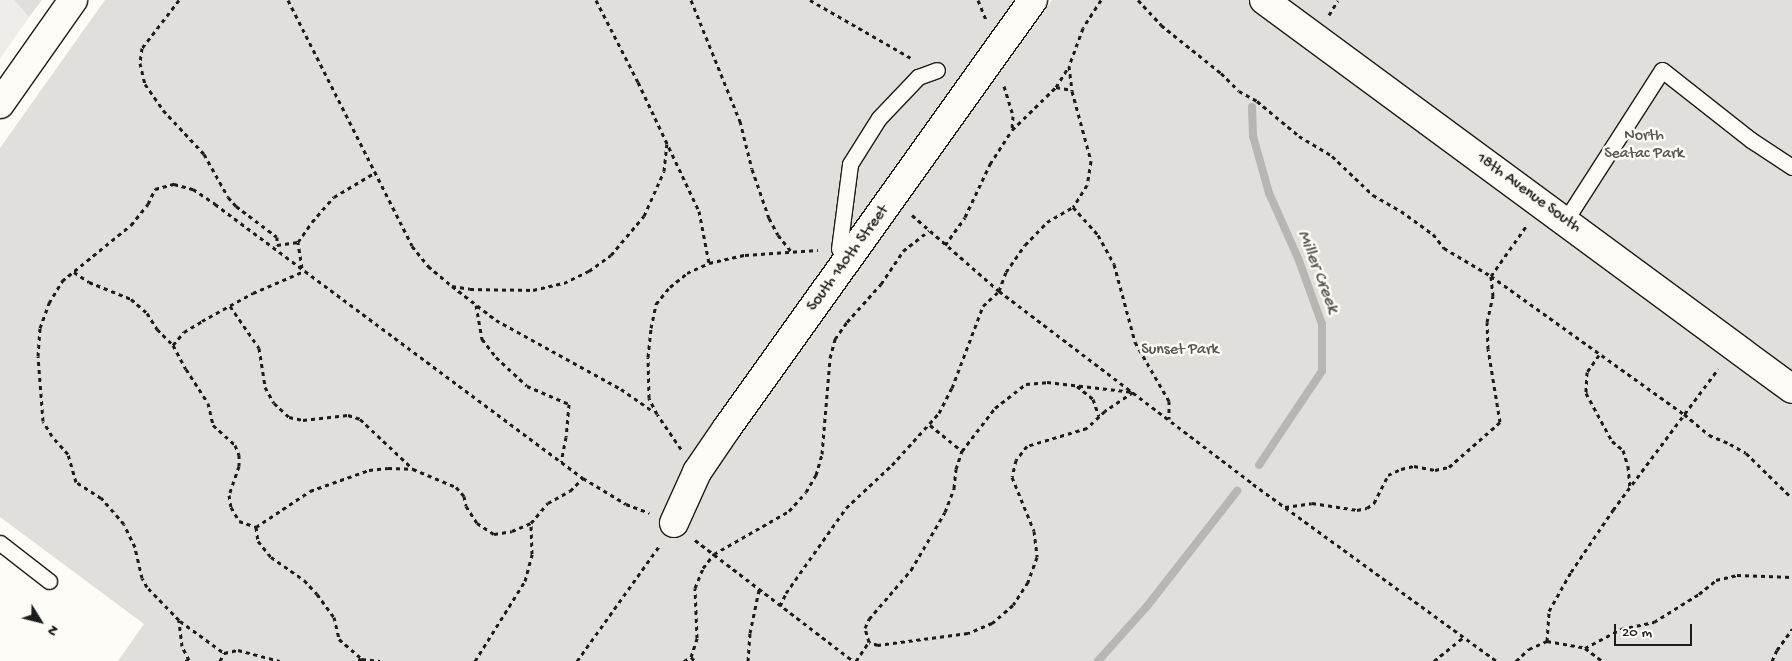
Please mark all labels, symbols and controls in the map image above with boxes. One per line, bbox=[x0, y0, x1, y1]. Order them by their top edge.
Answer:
park label: North Seatac Park bbox=[1604, 127, 1684, 165]
street label: 18th Avenue South bbox=[1472, 150, 1584, 238]
street label: South 140th Street bbox=[804, 202, 894, 316]
water label: Miller Creek bbox=[1291, 228, 1343, 316]
park label: Sunset Park bbox=[1141, 341, 1219, 361]
north arrow bbox=[15, 596, 65, 646]
scale bar bbox=[1617, 614, 1694, 646]
text: N bbox=[43, 621, 62, 639]
text: 20 m bbox=[1622, 624, 1652, 642]

